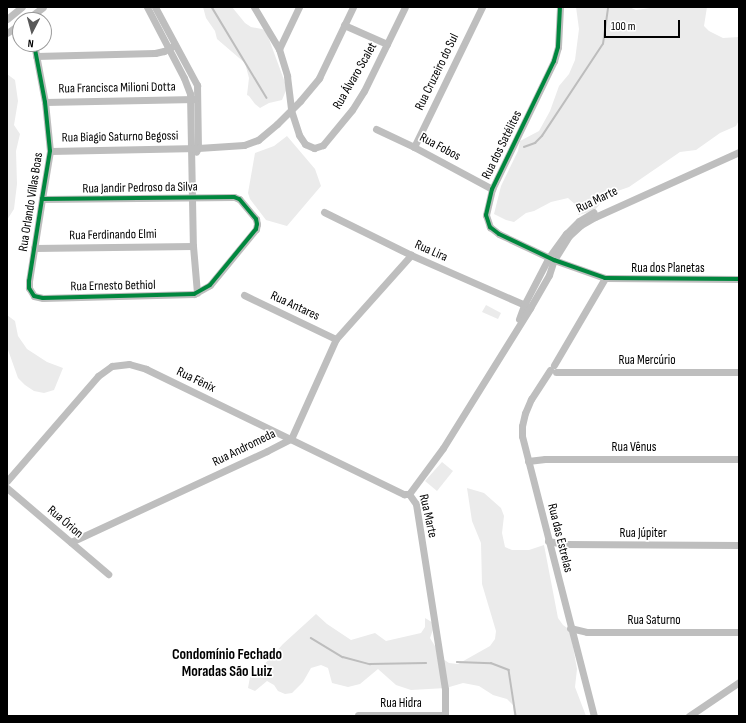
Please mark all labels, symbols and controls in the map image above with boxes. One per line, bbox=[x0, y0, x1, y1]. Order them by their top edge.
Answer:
north arrow bbox=[12, 12, 52, 52]
scale bar bbox=[606, 12, 682, 38]
text: 100 m bbox=[611, 19, 636, 34]
street label: Rua Cruzeiro do Sul bbox=[412, 31, 462, 113]
text: N bbox=[27, 37, 34, 50]
street label: Rua Álvaro Scalet bbox=[330, 40, 380, 112]
street label: Rua Francisca Milioni Dotta bbox=[58, 79, 176, 97]
street label: Rua dos Satélites bbox=[479, 108, 525, 182]
street label: Rua Biagio Saturno Begossi bbox=[62, 128, 178, 146]
street label: Rua Fobos bbox=[417, 130, 463, 164]
street label: Rua Orlando Villas Boas bbox=[15, 151, 47, 253]
street label: Rua Jandir Pedroso da Silva bbox=[82, 179, 198, 197]
street label: Rua Marte bbox=[574, 183, 620, 217]
street label: Rua Ferdinando Elmi bbox=[69, 226, 157, 244]
street label: Rua Lira bbox=[412, 237, 450, 265]
street label: Rua dos Planetas bbox=[631, 260, 705, 276]
street label: Rua Ernesto Bethiol bbox=[70, 277, 156, 295]
street label: Rua Antares bbox=[268, 288, 322, 324]
street label: Rua Mercúrio bbox=[618, 352, 676, 368]
street label: Rua Fênix bbox=[174, 364, 218, 396]
street label: Rua Andromeda bbox=[210, 426, 278, 470]
street label: Rua Vênus bbox=[612, 439, 656, 455]
street label: Rua Marte bbox=[415, 493, 441, 539]
street label: Rua das Estrelas bbox=[544, 502, 576, 574]
street label: Rua Órion bbox=[44, 503, 86, 541]
street label: Rua Júpiter bbox=[619, 525, 667, 541]
street label: Rua Saturno bbox=[627, 612, 681, 628]
district label: Condomínio Fechado Moradas São Luiz bbox=[172, 645, 282, 680]
street label: Rua Hidra bbox=[380, 695, 422, 711]

